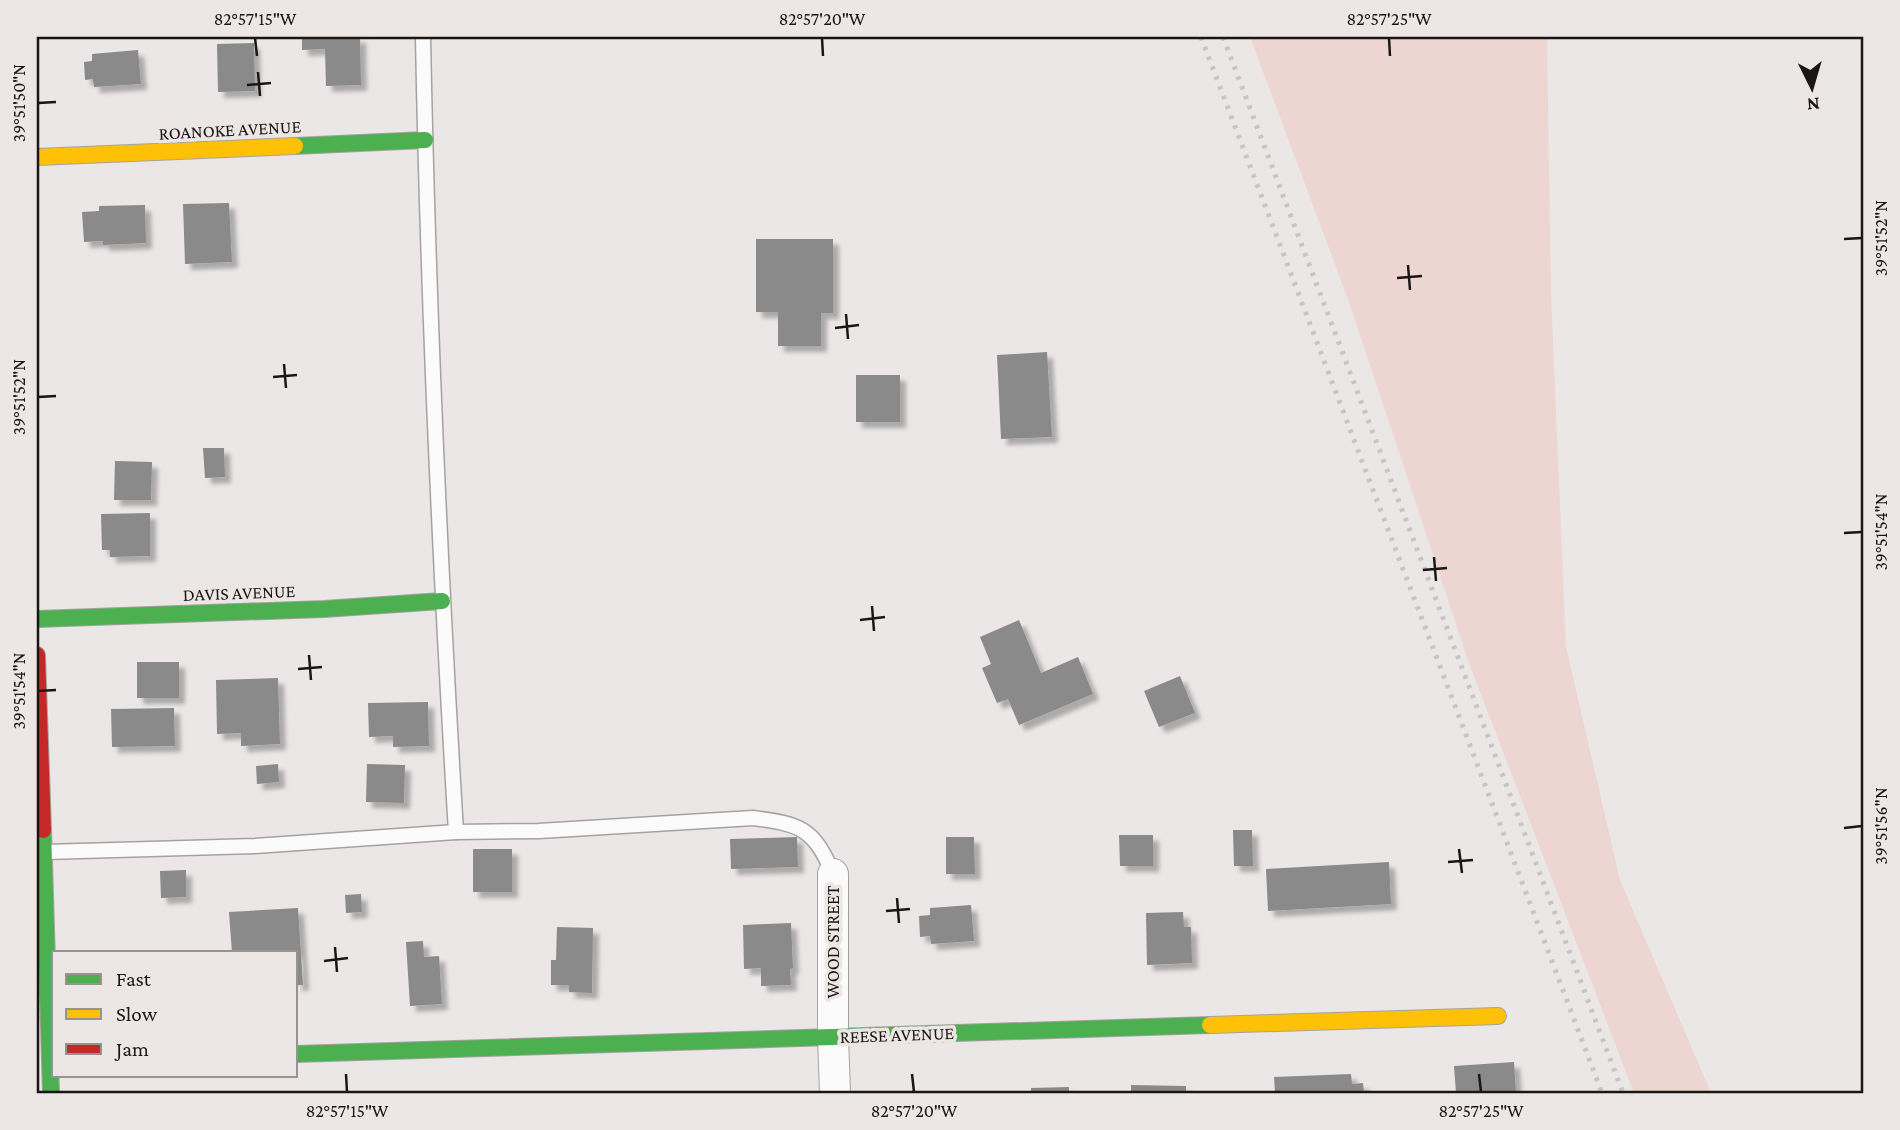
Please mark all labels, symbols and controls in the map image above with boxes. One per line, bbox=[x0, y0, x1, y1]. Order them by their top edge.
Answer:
text: 82°57'15"W bbox=[214, 9, 297, 29]
text: 82°57'20"W bbox=[779, 9, 866, 29]
text: 82°57'25"W bbox=[1346, 9, 1432, 29]
north arrow bbox=[1778, 52, 1848, 122]
text: 39°51'50"N bbox=[9, 64, 29, 142]
text: N bbox=[1806, 93, 1821, 115]
street label: ROANOKE AVENUE bbox=[158, 116, 302, 144]
text: 39°51'52"N bbox=[1871, 200, 1891, 276]
text: 39°51'52"N bbox=[9, 359, 29, 435]
text: 39°51'54"N bbox=[1871, 493, 1891, 571]
street label: DAVIS AVENUE bbox=[182, 581, 296, 605]
text: 39°51'54"N bbox=[9, 652, 29, 730]
text: 39°51'56"N bbox=[1871, 787, 1891, 865]
street label: WOOD STREET bbox=[823, 885, 843, 999]
legend bbox=[52, 951, 298, 1078]
text: Fast bbox=[116, 967, 152, 991]
text: Slow bbox=[116, 1002, 158, 1026]
street label: REESE AVENUE bbox=[840, 1023, 955, 1047]
text: Jam bbox=[114, 1037, 149, 1061]
text: 82°57'15"W bbox=[306, 1101, 389, 1121]
text: 82°57'20"W bbox=[871, 1101, 958, 1121]
text: 82°57'25"W bbox=[1438, 1101, 1524, 1121]

